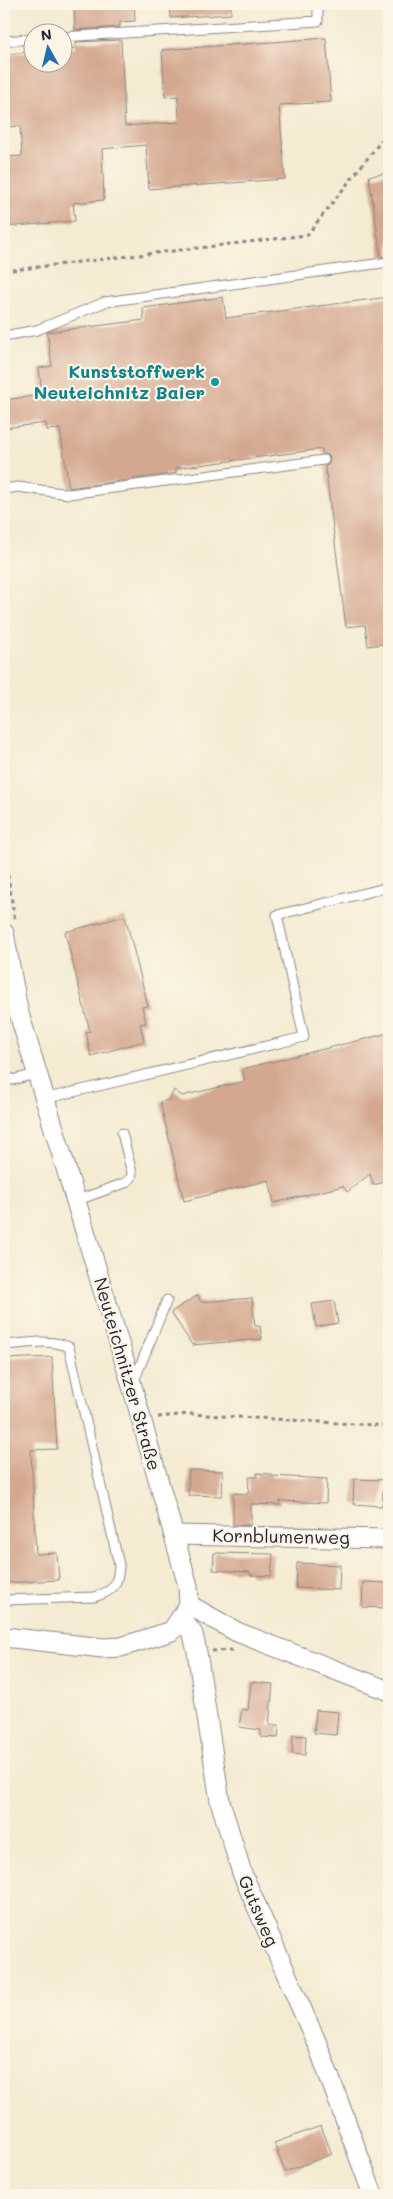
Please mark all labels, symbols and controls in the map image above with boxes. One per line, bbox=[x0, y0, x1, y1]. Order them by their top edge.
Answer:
north arrow bbox=[22, 22, 72, 72]
text: N bbox=[40, 24, 53, 45]
place label: Kunststoffwerk Neuteichnitz Baier bbox=[34, 359, 205, 404]
marker: Kunststoffwerk Neuteichnitz Baier bbox=[209, 376, 221, 388]
street label: Neuteichnitzer Straße bbox=[89, 1274, 167, 1473]
street label: Kornblumenweg bbox=[212, 1523, 350, 1549]
street label: Gutsweg bbox=[233, 1871, 285, 1950]

